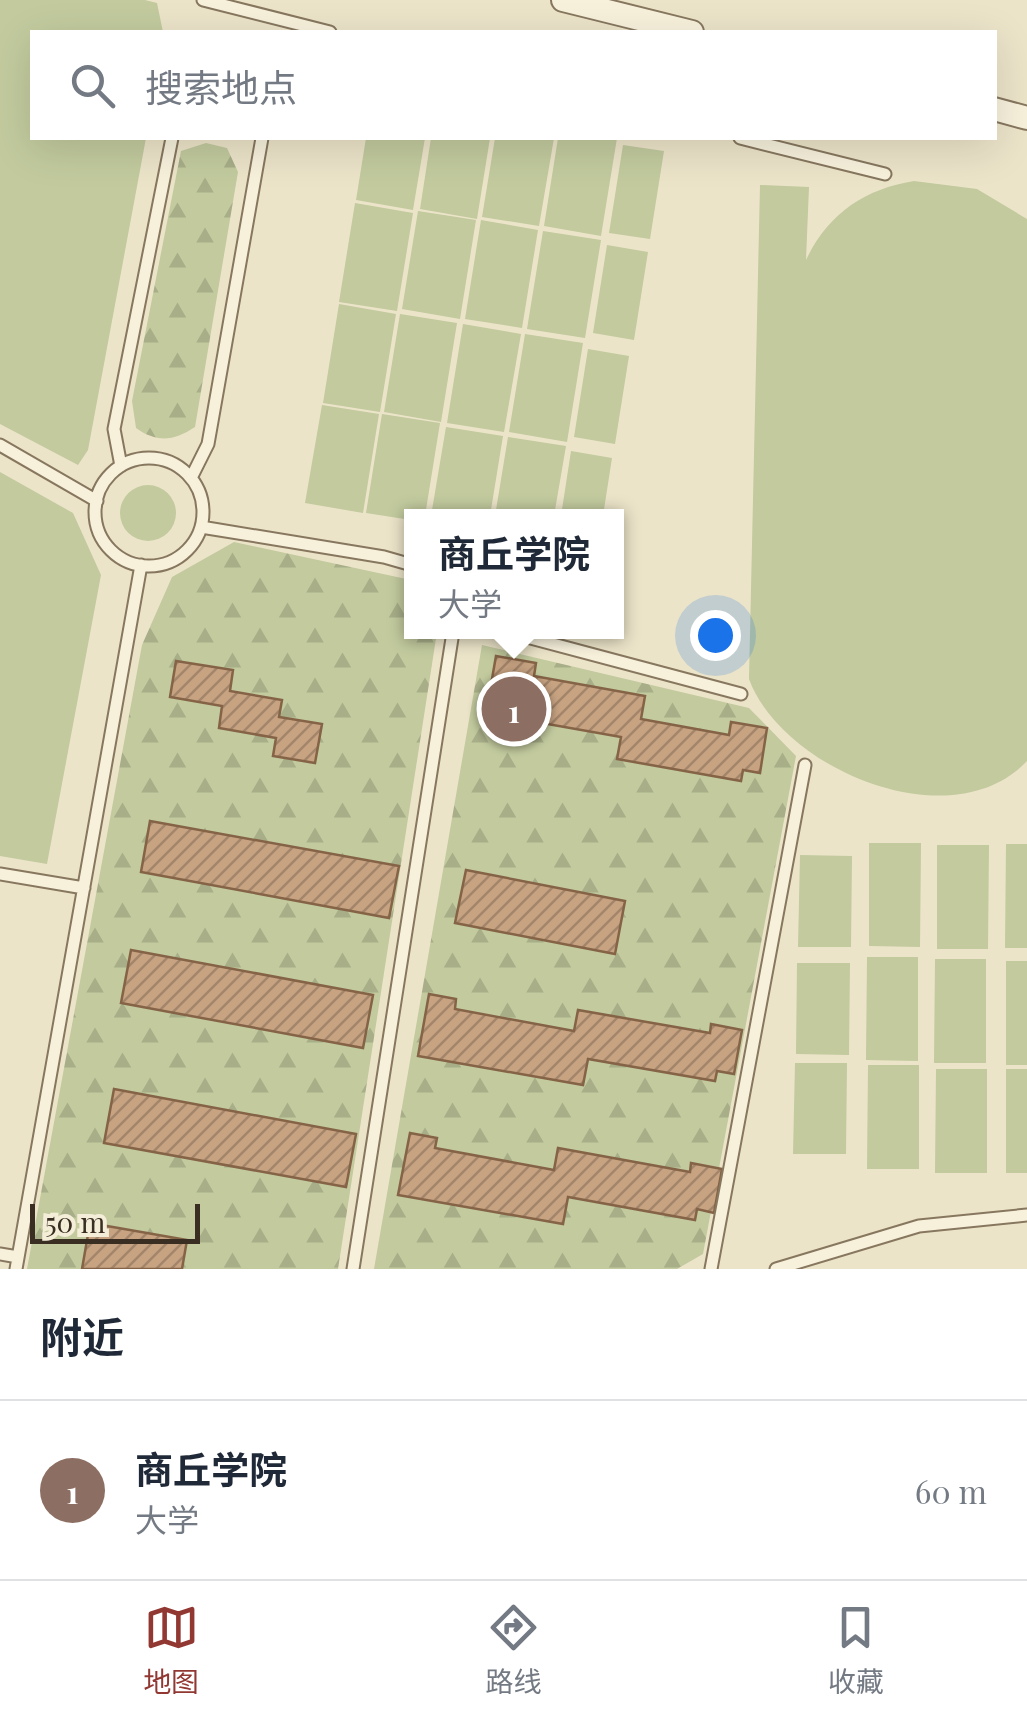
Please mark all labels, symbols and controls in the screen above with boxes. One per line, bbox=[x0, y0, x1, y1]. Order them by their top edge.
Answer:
search box bbox=[30, 30, 997, 140]
icon: search bbox=[65, 58, 120, 113]
text: 搜索地点 bbox=[145, 61, 297, 112]
popup bbox=[404, 509, 624, 639]
text: 商丘学院 bbox=[438, 527, 590, 578]
text: 大学 bbox=[438, 581, 502, 624]
your location bbox=[690, 610, 741, 661]
pin: 1 bbox=[482, 672, 546, 746]
scale bar bbox=[30, 1199, 200, 1244]
text: 50 m bbox=[45, 1203, 105, 1240]
text: 附近 bbox=[40, 1308, 124, 1364]
text: 商丘学院 bbox=[135, 1443, 287, 1494]
text: 1 bbox=[66, 1469, 79, 1512]
text: 60 m bbox=[915, 1469, 987, 1512]
text: 大学 bbox=[135, 1497, 199, 1540]
tab: 地图 bbox=[143, 1600, 199, 1700]
tab: 路线 bbox=[485, 1600, 542, 1700]
tab: 收藏 bbox=[828, 1600, 884, 1700]

